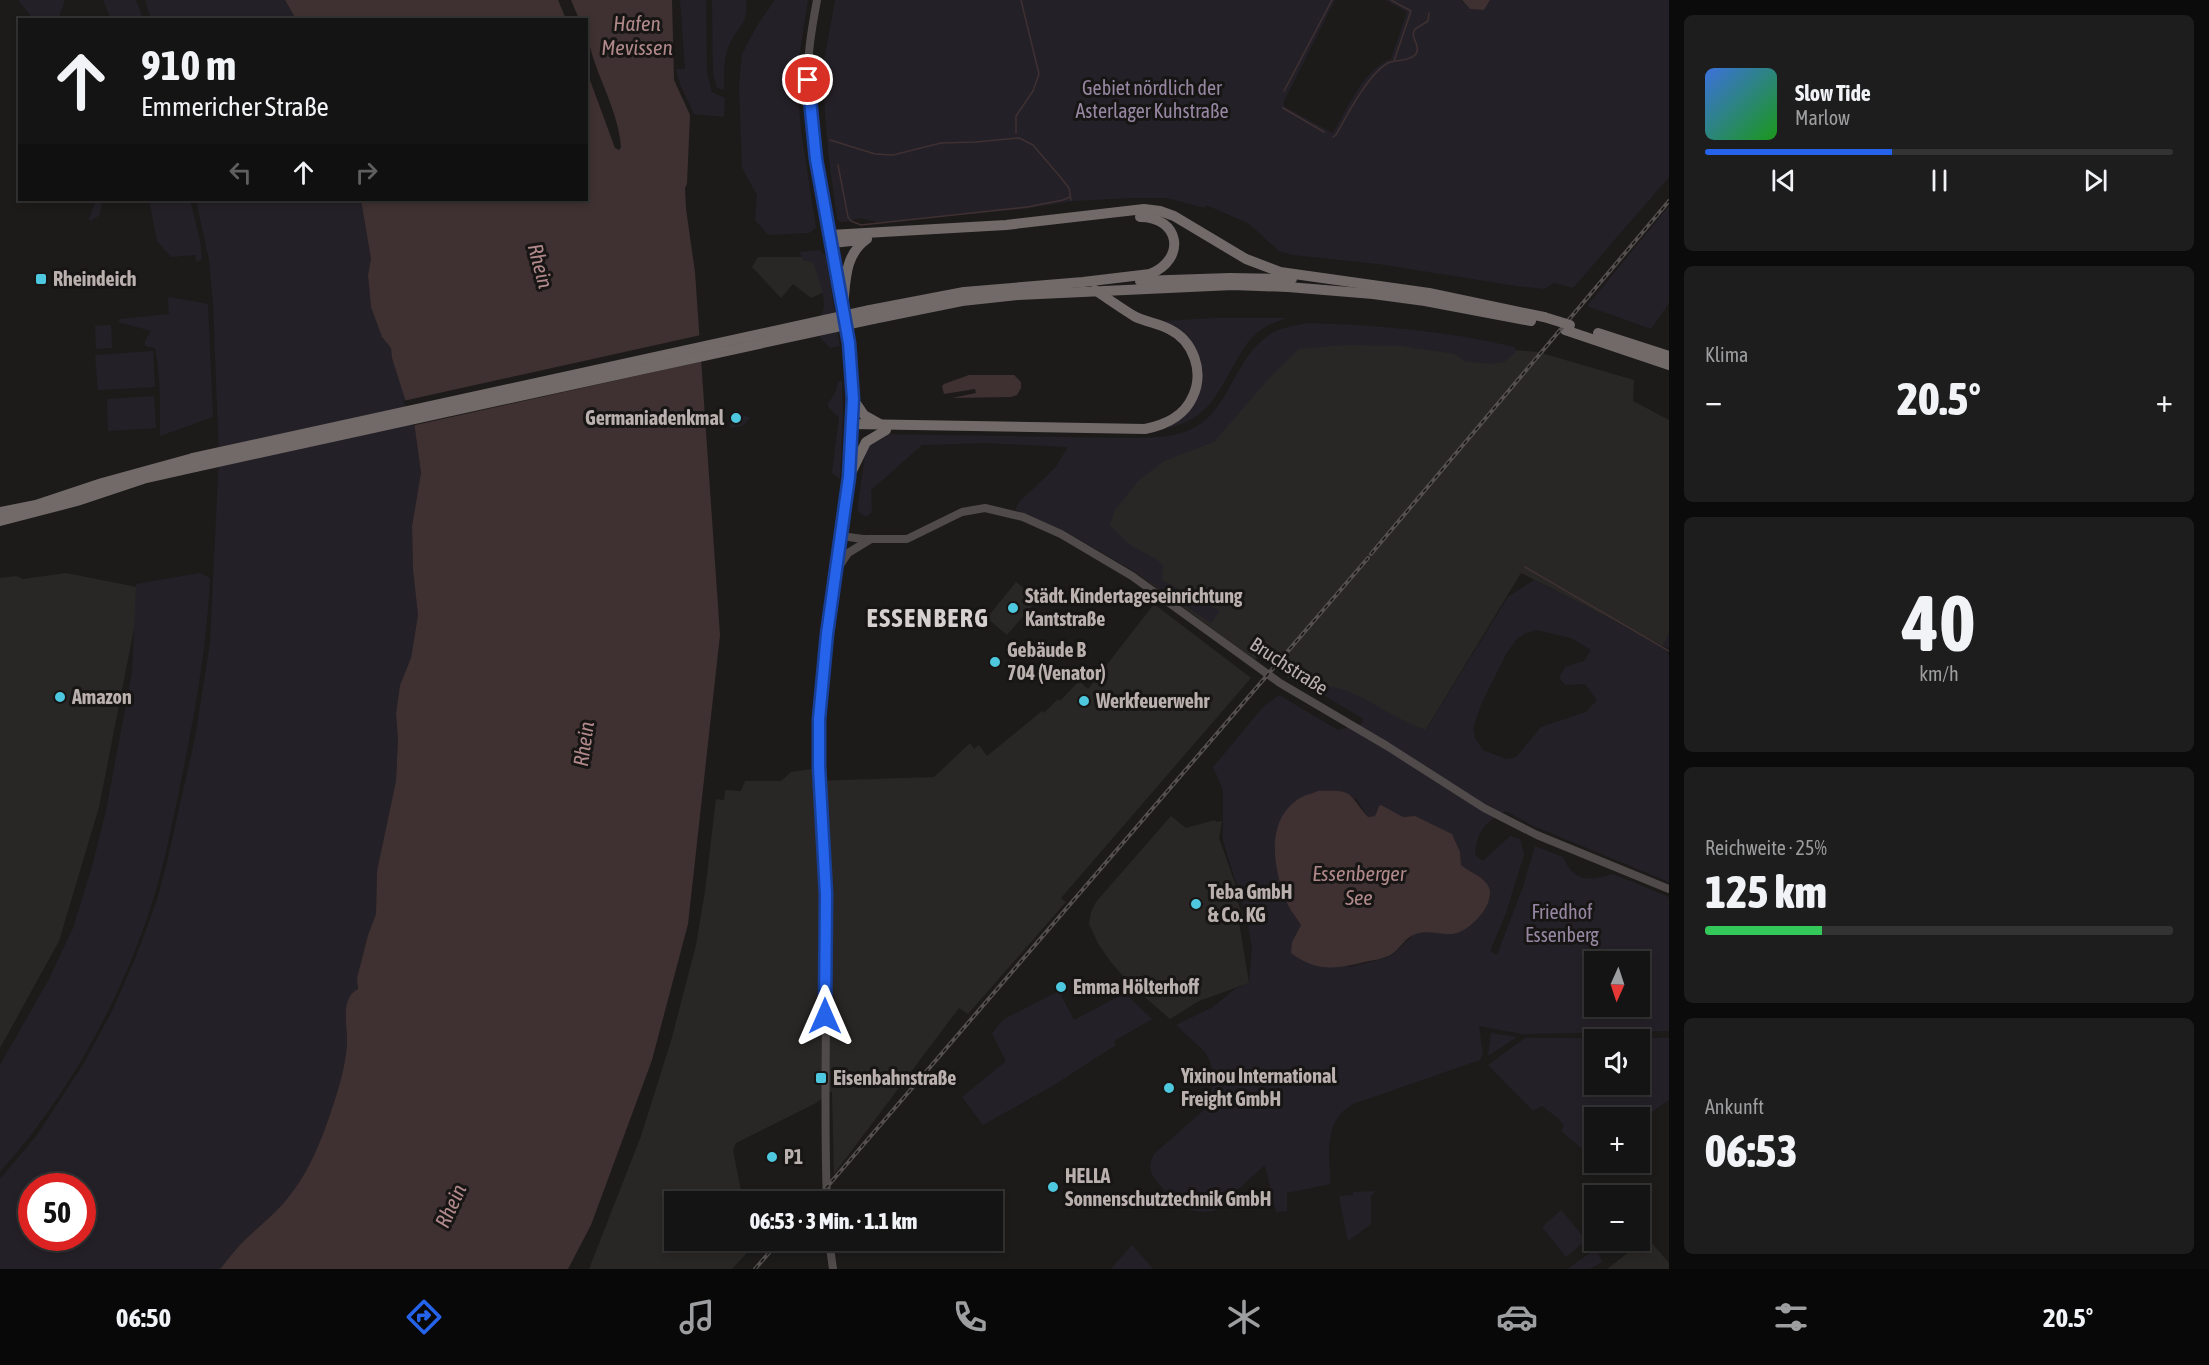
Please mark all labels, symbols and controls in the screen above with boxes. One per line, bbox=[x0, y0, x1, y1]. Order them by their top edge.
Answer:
water label: Hafen Mevissen bbox=[601, 11, 673, 59]
text: 910 m bbox=[141, 41, 236, 89]
icon: ahead bbox=[42, 42, 120, 120]
pin bbox=[782, 54, 833, 105]
icon: arrive bbox=[791, 63, 824, 96]
park label: Gebiet nördlich der Asterlager Kuhstraße bbox=[1076, 76, 1228, 122]
text: Slow Tide bbox=[1795, 80, 1871, 106]
text: Emmericher Straße bbox=[141, 91, 329, 122]
text: Marlow bbox=[1795, 106, 1850, 129]
icon: left bbox=[224, 156, 257, 189]
icon: ahead bbox=[287, 156, 320, 189]
icon: right bbox=[350, 156, 383, 189]
icon: previous bbox=[1767, 164, 1800, 197]
icon: pause bbox=[1923, 164, 1956, 197]
icon: next bbox=[2079, 164, 2112, 197]
water label: Rhein bbox=[524, 241, 558, 291]
place label: Rheindeich bbox=[53, 267, 136, 290]
marker: Rheindeich bbox=[34, 272, 48, 286]
text: Klima bbox=[1705, 343, 1748, 366]
text: 20.5° bbox=[1897, 373, 1981, 425]
text: − bbox=[1705, 381, 1722, 419]
text: + bbox=[2156, 381, 2173, 419]
place label: Germaniadenkmal bbox=[585, 406, 725, 429]
marker: Germaniadenkmal bbox=[729, 411, 743, 425]
text: 40 bbox=[1902, 578, 1976, 668]
place label: Städt. Kindertageseinrichtung Kantstraße bbox=[1025, 584, 1243, 630]
marker: Städt. Kindertageseinrichtung Kantstraße bbox=[1006, 601, 1020, 615]
district label: ESSENBERG bbox=[867, 603, 989, 633]
street label: Bruchstraße bbox=[1246, 632, 1333, 699]
place label: Gebäude B 704 (Venator) bbox=[1007, 638, 1106, 684]
marker: Gebäude B 704 (Venator) bbox=[988, 655, 1002, 669]
text: km/h bbox=[1919, 662, 1959, 685]
place label: Amazon bbox=[71, 685, 132, 708]
place label: Werkfeuerwehr bbox=[1095, 689, 1210, 712]
marker: Amazon bbox=[53, 690, 67, 704]
marker: Werkfeuerwehr bbox=[1077, 694, 1091, 708]
water label: Rhein bbox=[568, 720, 598, 768]
text: Reichweite · 25% bbox=[1705, 836, 1827, 859]
water label: Essenberger See bbox=[1312, 861, 1407, 909]
text: 125 km bbox=[1705, 866, 1827, 918]
place label: Teba GmbH & Co. KG bbox=[1208, 880, 1292, 926]
marker: Teba GmbH & Co. KG bbox=[1189, 897, 1203, 911]
park label: Friedhof Essenberg bbox=[1525, 900, 1599, 946]
north arrow bbox=[1584, 951, 1650, 1017]
map controls bbox=[1584, 951, 1650, 1251]
place label: Emma Hölterhoff bbox=[1073, 975, 1199, 998]
marker: Emma Hölterhoff bbox=[1054, 980, 1068, 994]
position arrow bbox=[793, 984, 857, 1048]
button: sound bbox=[1584, 1029, 1650, 1095]
place label: Yixinou International Freight GmbH bbox=[1180, 1064, 1337, 1110]
place label: Eisenbahnstraße bbox=[833, 1066, 956, 1089]
marker: Eisenbahnstraße bbox=[814, 1071, 828, 1085]
marker: Yixinou International Freight GmbH bbox=[1162, 1081, 1176, 1095]
text: Ankunft bbox=[1705, 1095, 1764, 1118]
button: + bbox=[1584, 1107, 1650, 1173]
text: 06:53 bbox=[1705, 1125, 1798, 1177]
place label: P1 bbox=[784, 1145, 803, 1168]
marker: P1 bbox=[765, 1150, 779, 1164]
place label: HELLA Sonnenschutztechnik GmbH bbox=[1065, 1164, 1271, 1210]
speed limit sign: 50 bbox=[18, 1173, 96, 1251]
water label: Rhein bbox=[430, 1180, 471, 1231]
marker: HELLA Sonnenschutztechnik GmbH bbox=[1046, 1180, 1060, 1194]
button: − bbox=[1584, 1185, 1650, 1251]
text: 06:53 · 3 Min. · 1.1 km bbox=[750, 1208, 917, 1234]
icon: directions bbox=[403, 1296, 445, 1338]
icon: music bbox=[676, 1296, 718, 1338]
icon: phone bbox=[949, 1296, 991, 1338]
icon: climate bbox=[1223, 1296, 1265, 1338]
icon: car bbox=[1496, 1296, 1538, 1338]
icon: filters bbox=[1770, 1296, 1812, 1338]
text: 06:50 bbox=[116, 1302, 171, 1333]
text: 20.5° bbox=[2043, 1302, 2093, 1333]

